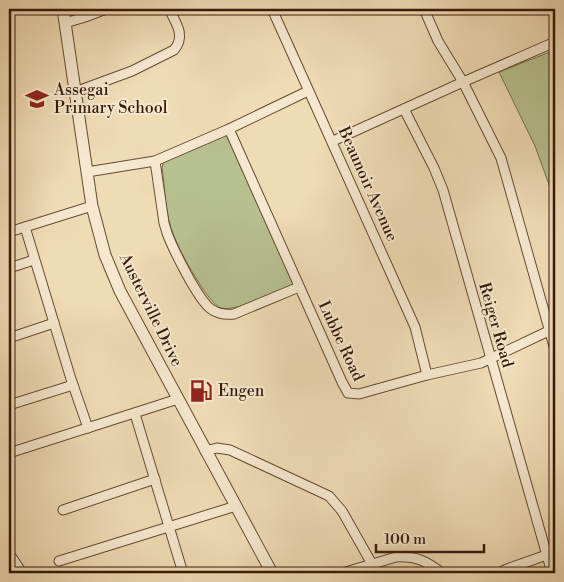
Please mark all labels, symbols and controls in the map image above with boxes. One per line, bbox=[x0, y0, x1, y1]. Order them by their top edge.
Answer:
place label: Assegai Primary School bbox=[53, 80, 168, 118]
school or university icon: Assegai Primary School bbox=[24, 86, 50, 112]
street label: Beaunoir Avenue bbox=[333, 123, 402, 244]
street label: Austerville Drive bbox=[115, 249, 187, 370]
street label: Reiger Road bbox=[474, 280, 518, 370]
street label: Lubbe Road bbox=[314, 298, 368, 384]
fuel station icon: Engen bbox=[188, 378, 214, 404]
place label: Engen bbox=[218, 381, 265, 401]
scale bar bbox=[376, 522, 484, 554]
text: 100 m bbox=[384, 530, 426, 549]

